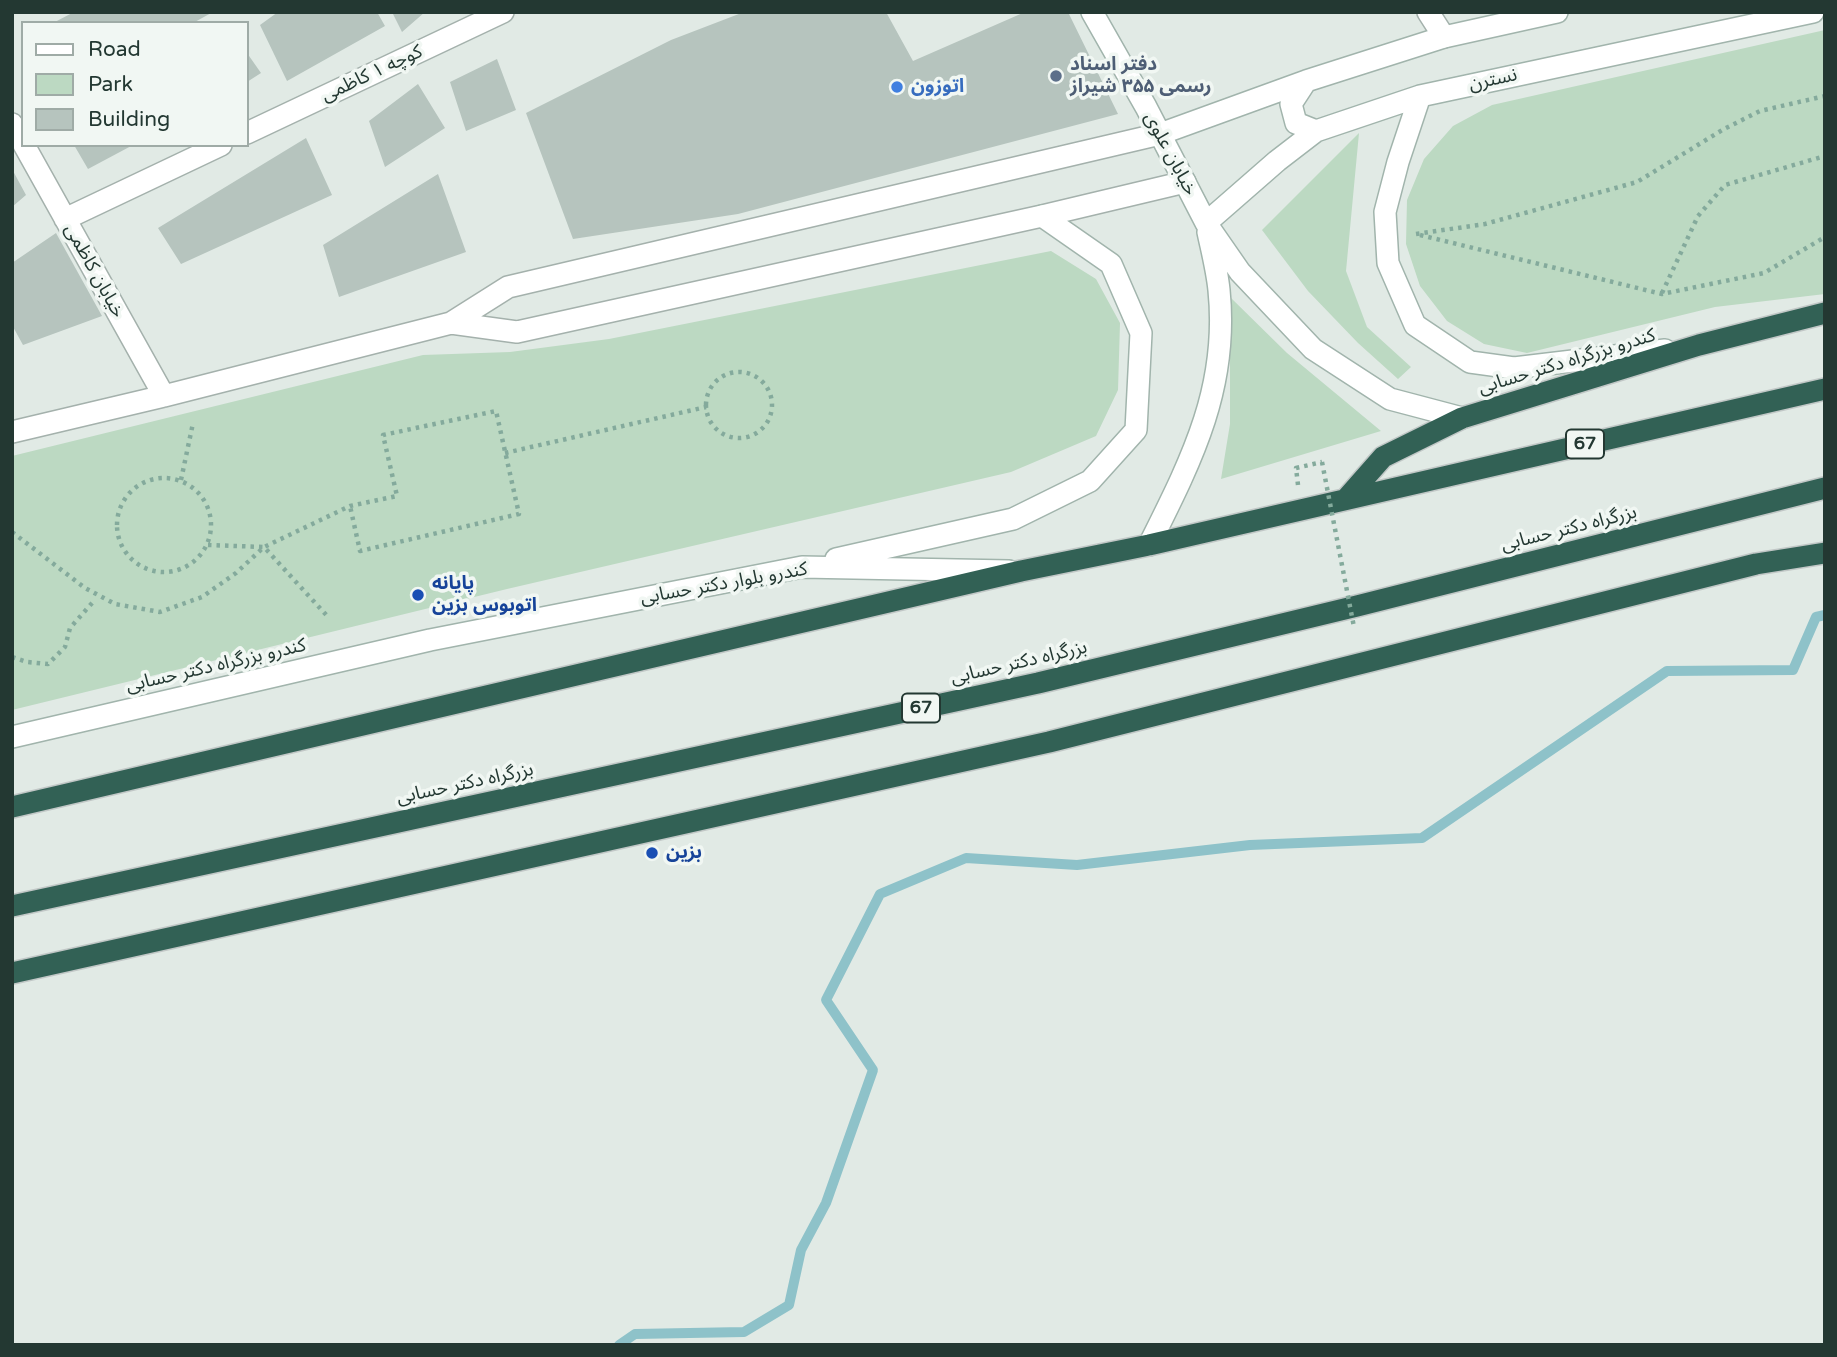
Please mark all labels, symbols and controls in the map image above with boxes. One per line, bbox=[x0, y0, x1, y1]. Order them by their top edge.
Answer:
legend bbox=[21, 21, 248, 147]
text: Road bbox=[88, 37, 141, 62]
street label: کوچه ۱ کاظمی bbox=[318, 41, 426, 107]
place label: دفتر اسناد رسمی ۳۵۵ شیراز bbox=[1070, 54, 1212, 98]
street label: نسترن bbox=[1467, 64, 1519, 96]
marker: دفتر اسناد رسمی ۳۵۵ شیراز bbox=[1048, 68, 1064, 84]
text: Park bbox=[88, 72, 133, 97]
place label: اتوزون bbox=[911, 76, 964, 98]
marker: اتوزون bbox=[889, 79, 905, 95]
text: Building bbox=[88, 107, 170, 132]
street label: خیابان علوی bbox=[1139, 108, 1201, 200]
street label: خیابان کاظمی bbox=[59, 220, 129, 322]
street label: کندرو بزرگراه دکتر حسابی bbox=[1476, 324, 1658, 400]
road number: 67 bbox=[1566, 430, 1604, 458]
street label: بزرگراه دکتر حسابی bbox=[1499, 501, 1639, 557]
street label: کندرو بلوار دکتر حسابی bbox=[639, 558, 809, 610]
place label: پایانه اتوبوس بزین bbox=[432, 573, 537, 617]
marker: پایانه اتوبوس بزین bbox=[410, 587, 426, 603]
street label: کندرو بزرگراه دکتر حسابی bbox=[124, 634, 308, 698]
street label: بزرگراه دکتر حسابی bbox=[949, 636, 1089, 690]
road number: 67 bbox=[902, 694, 940, 722]
street label: بزرگراه دکتر حسابی bbox=[395, 758, 535, 810]
place label: بزین bbox=[666, 842, 702, 864]
marker: بزین bbox=[644, 845, 660, 861]

